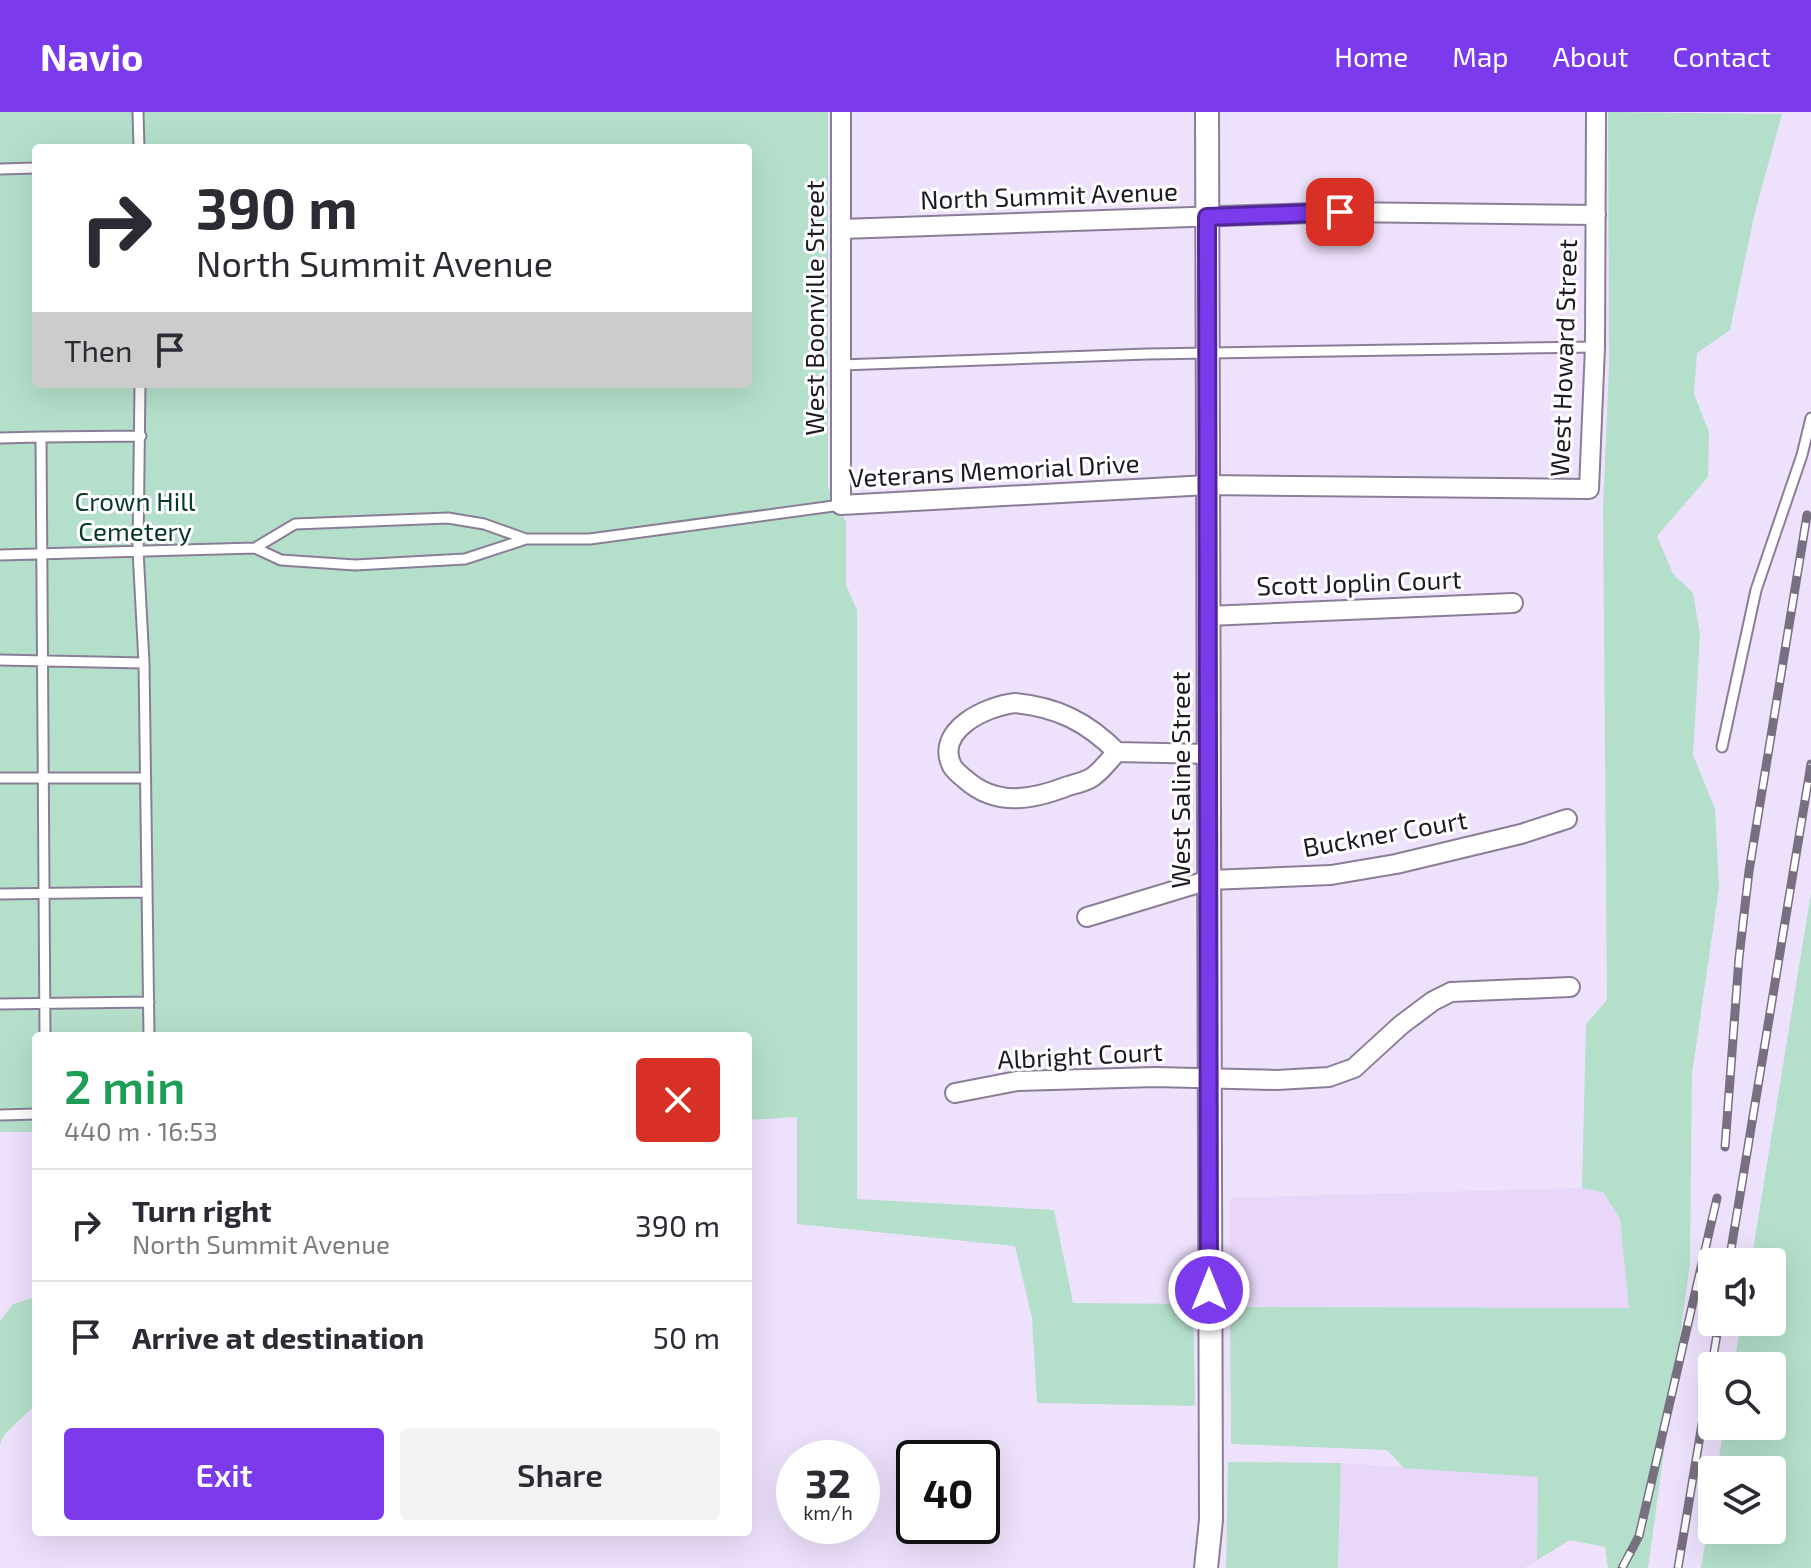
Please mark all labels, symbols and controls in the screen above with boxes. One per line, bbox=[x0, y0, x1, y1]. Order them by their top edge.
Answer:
text: Navio bbox=[40, 33, 143, 79]
text: Home bbox=[1334, 39, 1408, 73]
text: Map bbox=[1452, 39, 1509, 73]
text: About bbox=[1553, 39, 1628, 73]
text: Contact bbox=[1672, 39, 1771, 73]
text: 390 m bbox=[196, 173, 358, 240]
street label: North Summit Avenue bbox=[920, 175, 1178, 214]
icon: right bbox=[64, 176, 168, 280]
pin bbox=[1306, 178, 1374, 246]
street label: West Boonville Street bbox=[798, 180, 829, 436]
icon: arrive bbox=[1318, 190, 1362, 234]
street label: West Howard Street bbox=[1543, 238, 1582, 477]
text: North Summit Avenue bbox=[196, 241, 553, 284]
icon: arrive bbox=[148, 328, 192, 372]
text: Then bbox=[64, 332, 132, 368]
street label: Veterans Memorial Drive bbox=[848, 446, 1140, 493]
park label: Crown Hill Cemetery bbox=[74, 485, 196, 546]
street label: Scott Joplin Court bbox=[1256, 562, 1462, 601]
street label: West Saline Street bbox=[1164, 671, 1195, 889]
street label: Buckner Court bbox=[1300, 803, 1469, 862]
street label: Albright Court bbox=[996, 1035, 1164, 1074]
text: 2 min bbox=[64, 1056, 185, 1114]
button: close bbox=[636, 1058, 720, 1142]
text: 440 m · 16:53 bbox=[64, 1115, 218, 1146]
text: Turn right bbox=[132, 1192, 272, 1228]
icon: right bbox=[64, 1203, 108, 1247]
text: 390 m bbox=[635, 1207, 720, 1243]
text: North Summit Avenue bbox=[132, 1228, 390, 1259]
position arrow bbox=[1167, 1248, 1251, 1332]
map controls bbox=[1698, 1248, 1786, 1544]
button: sound bbox=[1698, 1248, 1786, 1336]
icon: arrive bbox=[64, 1315, 108, 1359]
text: Arrive at destination bbox=[132, 1319, 424, 1355]
text: 50 m bbox=[653, 1319, 720, 1355]
button: search bbox=[1698, 1352, 1786, 1440]
button: Exit bbox=[64, 1428, 384, 1520]
button: Share bbox=[400, 1428, 720, 1520]
speed limit sign: 40 bbox=[896, 1440, 1000, 1544]
button: layers bbox=[1698, 1456, 1786, 1544]
text: 32 bbox=[805, 1458, 851, 1506]
text: km/h bbox=[803, 1500, 853, 1524]

